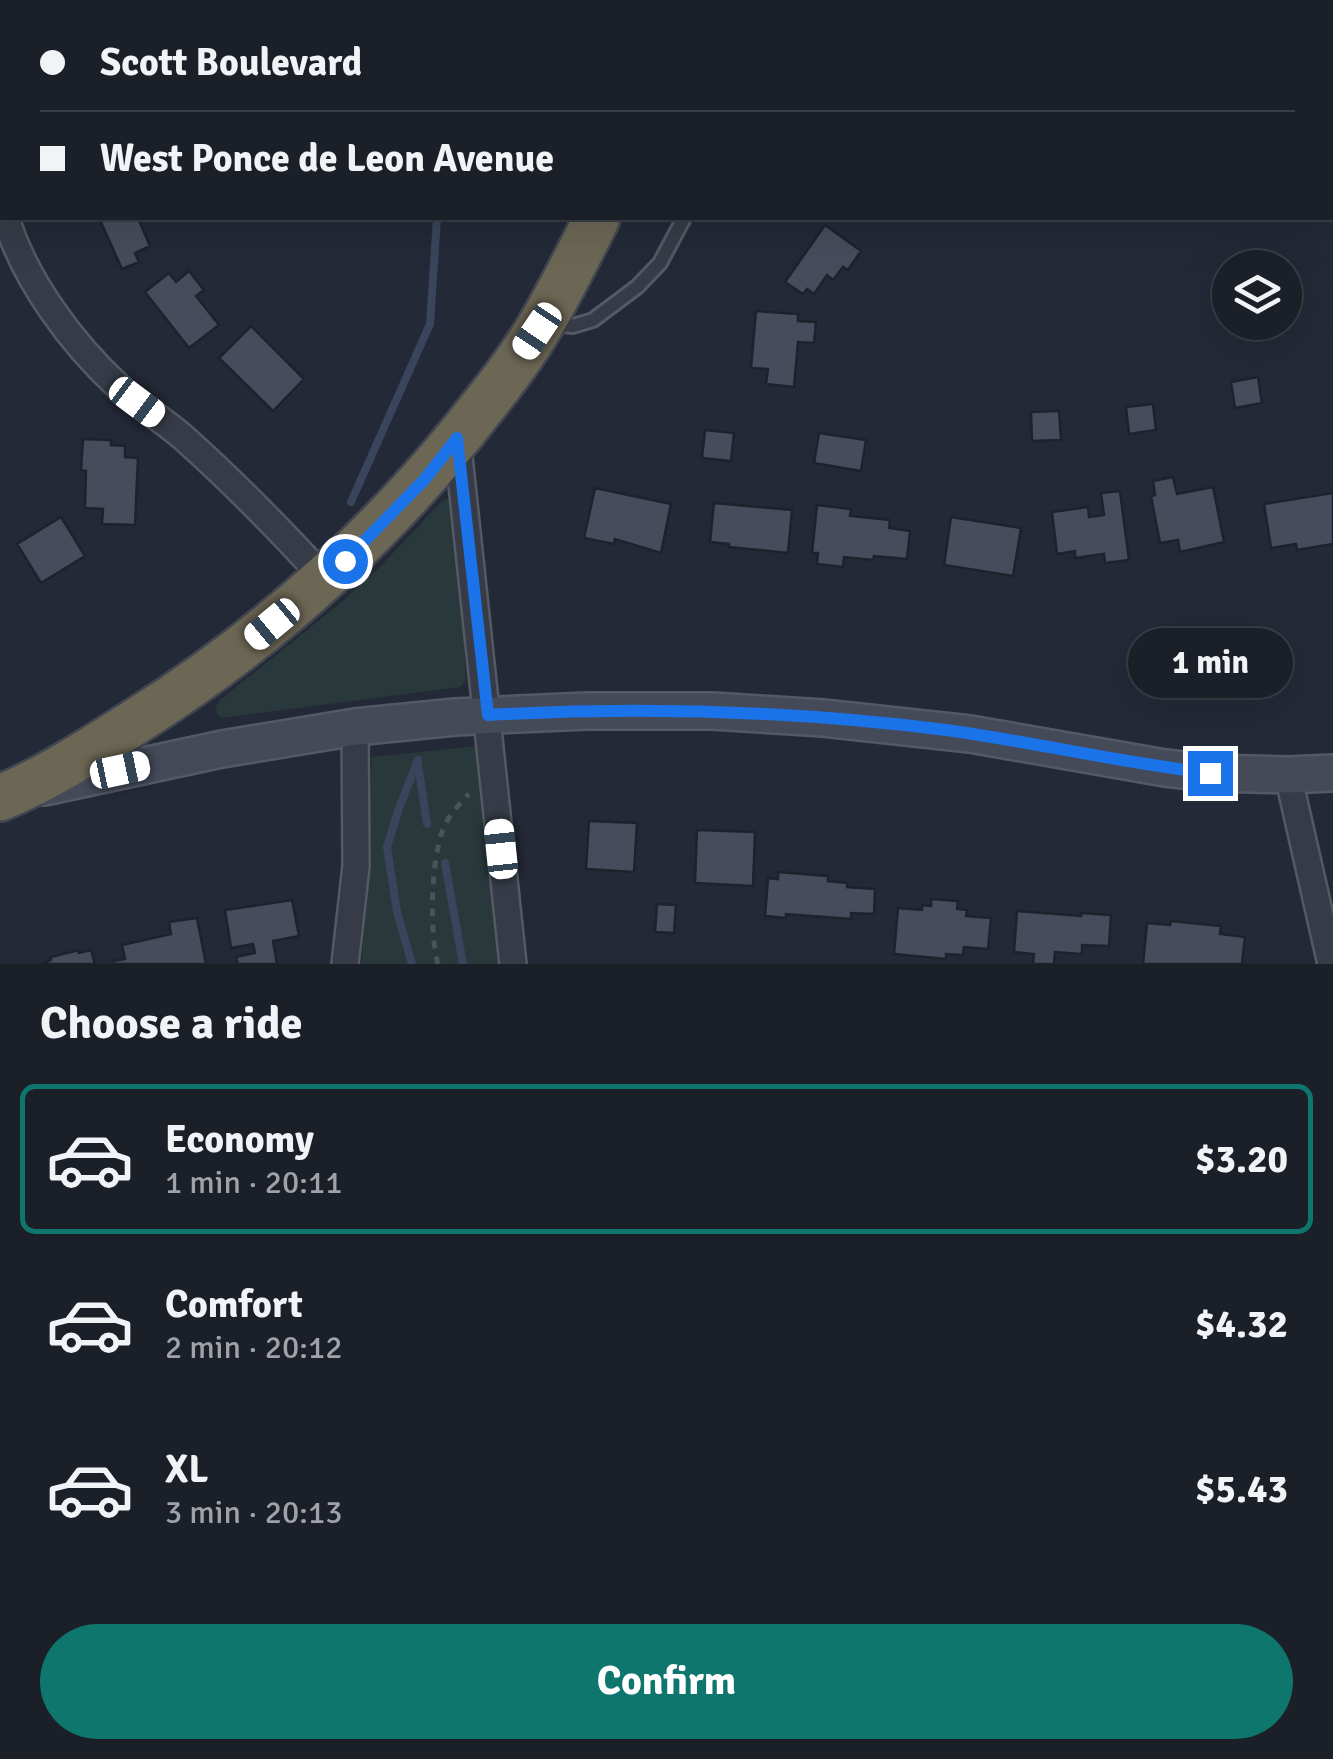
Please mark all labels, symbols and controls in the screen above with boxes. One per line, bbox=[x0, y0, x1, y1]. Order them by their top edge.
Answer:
text: Scott Boulevard bbox=[100, 39, 362, 86]
text: West Ponce de Leon Avenue bbox=[100, 135, 554, 182]
map controls bbox=[1212, 250, 1302, 340]
button: layers bbox=[1212, 250, 1302, 340]
car bbox=[508, 298, 566, 364]
car bbox=[104, 372, 170, 432]
route start bbox=[323, 539, 368, 584]
car bbox=[239, 593, 305, 655]
callout: 1 min bbox=[1128, 628, 1292, 698]
text: 1 min bbox=[1172, 643, 1249, 682]
car bbox=[88, 749, 152, 791]
route end bbox=[1188, 751, 1233, 796]
car bbox=[483, 818, 519, 880]
text: Choose a ride bbox=[40, 996, 303, 1051]
icon: car bbox=[45, 1114, 135, 1204]
text: Economy bbox=[165, 1116, 314, 1163]
text: $3.20 bbox=[1195, 1136, 1288, 1183]
text: 1 min · 20:11 bbox=[165, 1163, 343, 1202]
icon: car bbox=[45, 1279, 135, 1369]
text: Comfort bbox=[165, 1281, 303, 1328]
text: $4.32 bbox=[1195, 1301, 1288, 1348]
text: 2 min · 20:12 bbox=[165, 1328, 343, 1367]
icon: car bbox=[45, 1444, 135, 1534]
text: XL bbox=[165, 1446, 208, 1493]
text: $5.43 bbox=[1195, 1466, 1288, 1513]
text: 3 min · 20:13 bbox=[165, 1493, 343, 1532]
button: Confirm bbox=[40, 1624, 1293, 1739]

